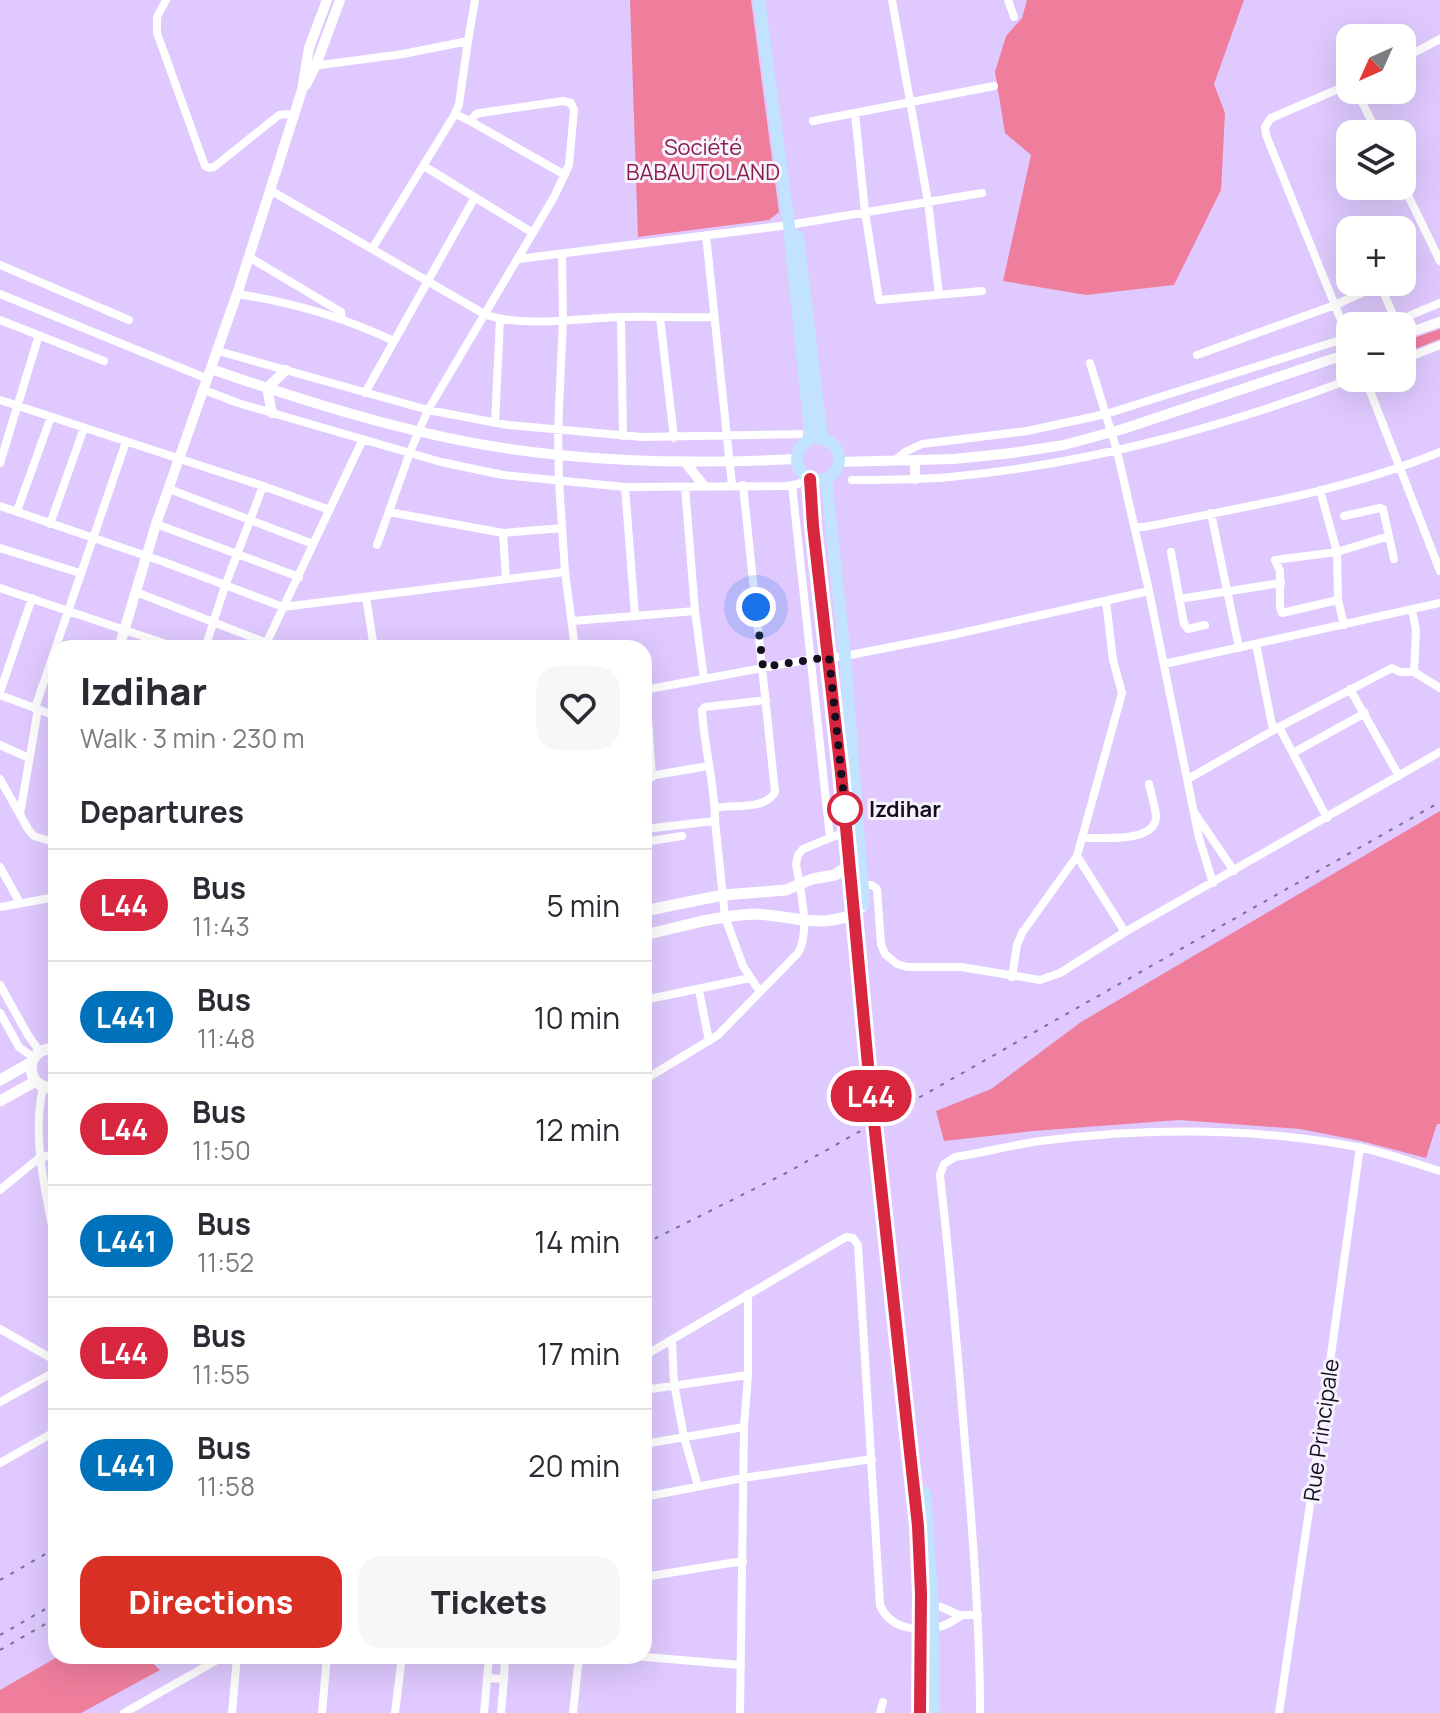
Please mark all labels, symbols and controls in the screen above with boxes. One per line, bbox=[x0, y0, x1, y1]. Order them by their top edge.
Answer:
north arrow bbox=[1336, 24, 1416, 104]
map controls bbox=[1336, 24, 1416, 392]
button: layers bbox=[1336, 120, 1416, 200]
park label: Société BABAUTOLAND bbox=[626, 132, 780, 187]
button: + bbox=[1336, 216, 1416, 296]
button: − bbox=[1336, 312, 1416, 392]
your location bbox=[736, 587, 776, 627]
text: Izdihar bbox=[80, 664, 207, 716]
button: heart bbox=[536, 666, 620, 750]
text: Walk · 3 min · 230 m bbox=[80, 720, 305, 756]
text: Departures bbox=[80, 791, 244, 832]
marker: Izdihar bbox=[828, 792, 862, 826]
place label: Izdihar bbox=[869, 794, 941, 824]
text: Bus bbox=[192, 867, 246, 908]
text: 5 min bbox=[546, 885, 620, 926]
text: L44 bbox=[100, 886, 148, 924]
text: 11:43 bbox=[192, 908, 250, 944]
text: Bus bbox=[197, 979, 251, 1020]
text: 10 min bbox=[534, 997, 620, 1038]
text: L441 bbox=[96, 998, 157, 1036]
text: 11:48 bbox=[197, 1020, 255, 1056]
line badge: L44 bbox=[825, 1070, 917, 1122]
text: L44 bbox=[847, 1077, 895, 1115]
text: Bus bbox=[192, 1091, 246, 1132]
text: 12 min bbox=[535, 1109, 620, 1150]
text: L44 bbox=[100, 1110, 148, 1148]
text: 11:50 bbox=[192, 1132, 251, 1168]
text: Bus bbox=[197, 1203, 251, 1244]
text: 14 min bbox=[534, 1221, 620, 1262]
text: L441 bbox=[96, 1222, 157, 1260]
text: 11:52 bbox=[197, 1244, 254, 1280]
text: Bus bbox=[192, 1315, 246, 1356]
text: 17 min bbox=[537, 1333, 620, 1374]
text: L44 bbox=[100, 1334, 148, 1372]
text: 11:55 bbox=[192, 1356, 250, 1392]
street label: Rue Principale bbox=[1296, 1357, 1346, 1503]
text: Bus bbox=[197, 1427, 251, 1468]
text: 20 min bbox=[528, 1445, 620, 1486]
text: L441 bbox=[96, 1446, 157, 1484]
text: 11:58 bbox=[197, 1468, 255, 1504]
button: Directions bbox=[80, 1556, 342, 1648]
button: Tickets bbox=[358, 1556, 620, 1648]

